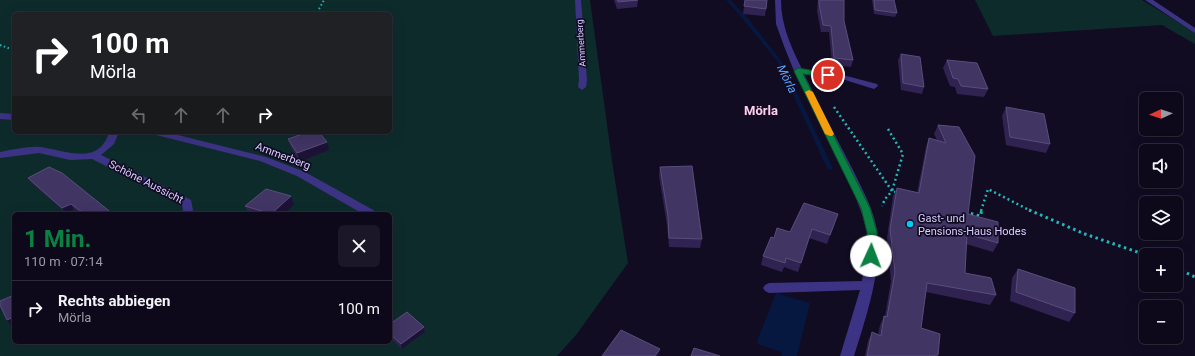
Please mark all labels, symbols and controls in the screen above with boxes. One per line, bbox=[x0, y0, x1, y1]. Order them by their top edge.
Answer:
street label: Ammerberg bbox=[574, 19, 588, 67]
text: 100 m bbox=[90, 27, 169, 60]
icon: right bbox=[24, 28, 76, 80]
pin bbox=[811, 58, 845, 92]
text: Mörla bbox=[90, 61, 136, 82]
water label: Mörla bbox=[774, 62, 800, 96]
icon: arrive bbox=[817, 64, 839, 86]
north arrow bbox=[1139, 92, 1183, 136]
map controls bbox=[1139, 92, 1183, 344]
district label: Mörla bbox=[744, 103, 778, 118]
icon: left bbox=[128, 104, 150, 126]
icon: ahead bbox=[170, 104, 192, 126]
icon: ahead bbox=[212, 104, 234, 126]
icon: right bbox=[254, 104, 276, 126]
street label: Ammerberg bbox=[254, 140, 312, 172]
button: sound bbox=[1139, 144, 1183, 188]
street label: Schöne Aussicht bbox=[107, 158, 186, 207]
button: layers bbox=[1139, 196, 1183, 240]
place label: Gast- und Pensions-Haus Hodes bbox=[918, 212, 1027, 238]
marker: Gast- und Pensions-Haus Hodes bbox=[905, 219, 915, 229]
text: 1 Min. bbox=[24, 225, 92, 253]
button: close bbox=[338, 225, 380, 267]
position arrow bbox=[850, 235, 892, 277]
button: + bbox=[1139, 248, 1183, 292]
text: 110 m · 07:14 bbox=[24, 254, 103, 269]
text: Rechts abbiegen bbox=[58, 292, 171, 310]
icon: right bbox=[24, 298, 46, 320]
text: 100 m bbox=[338, 300, 380, 318]
button: − bbox=[1139, 300, 1183, 344]
text: Mörla bbox=[58, 310, 91, 325]

